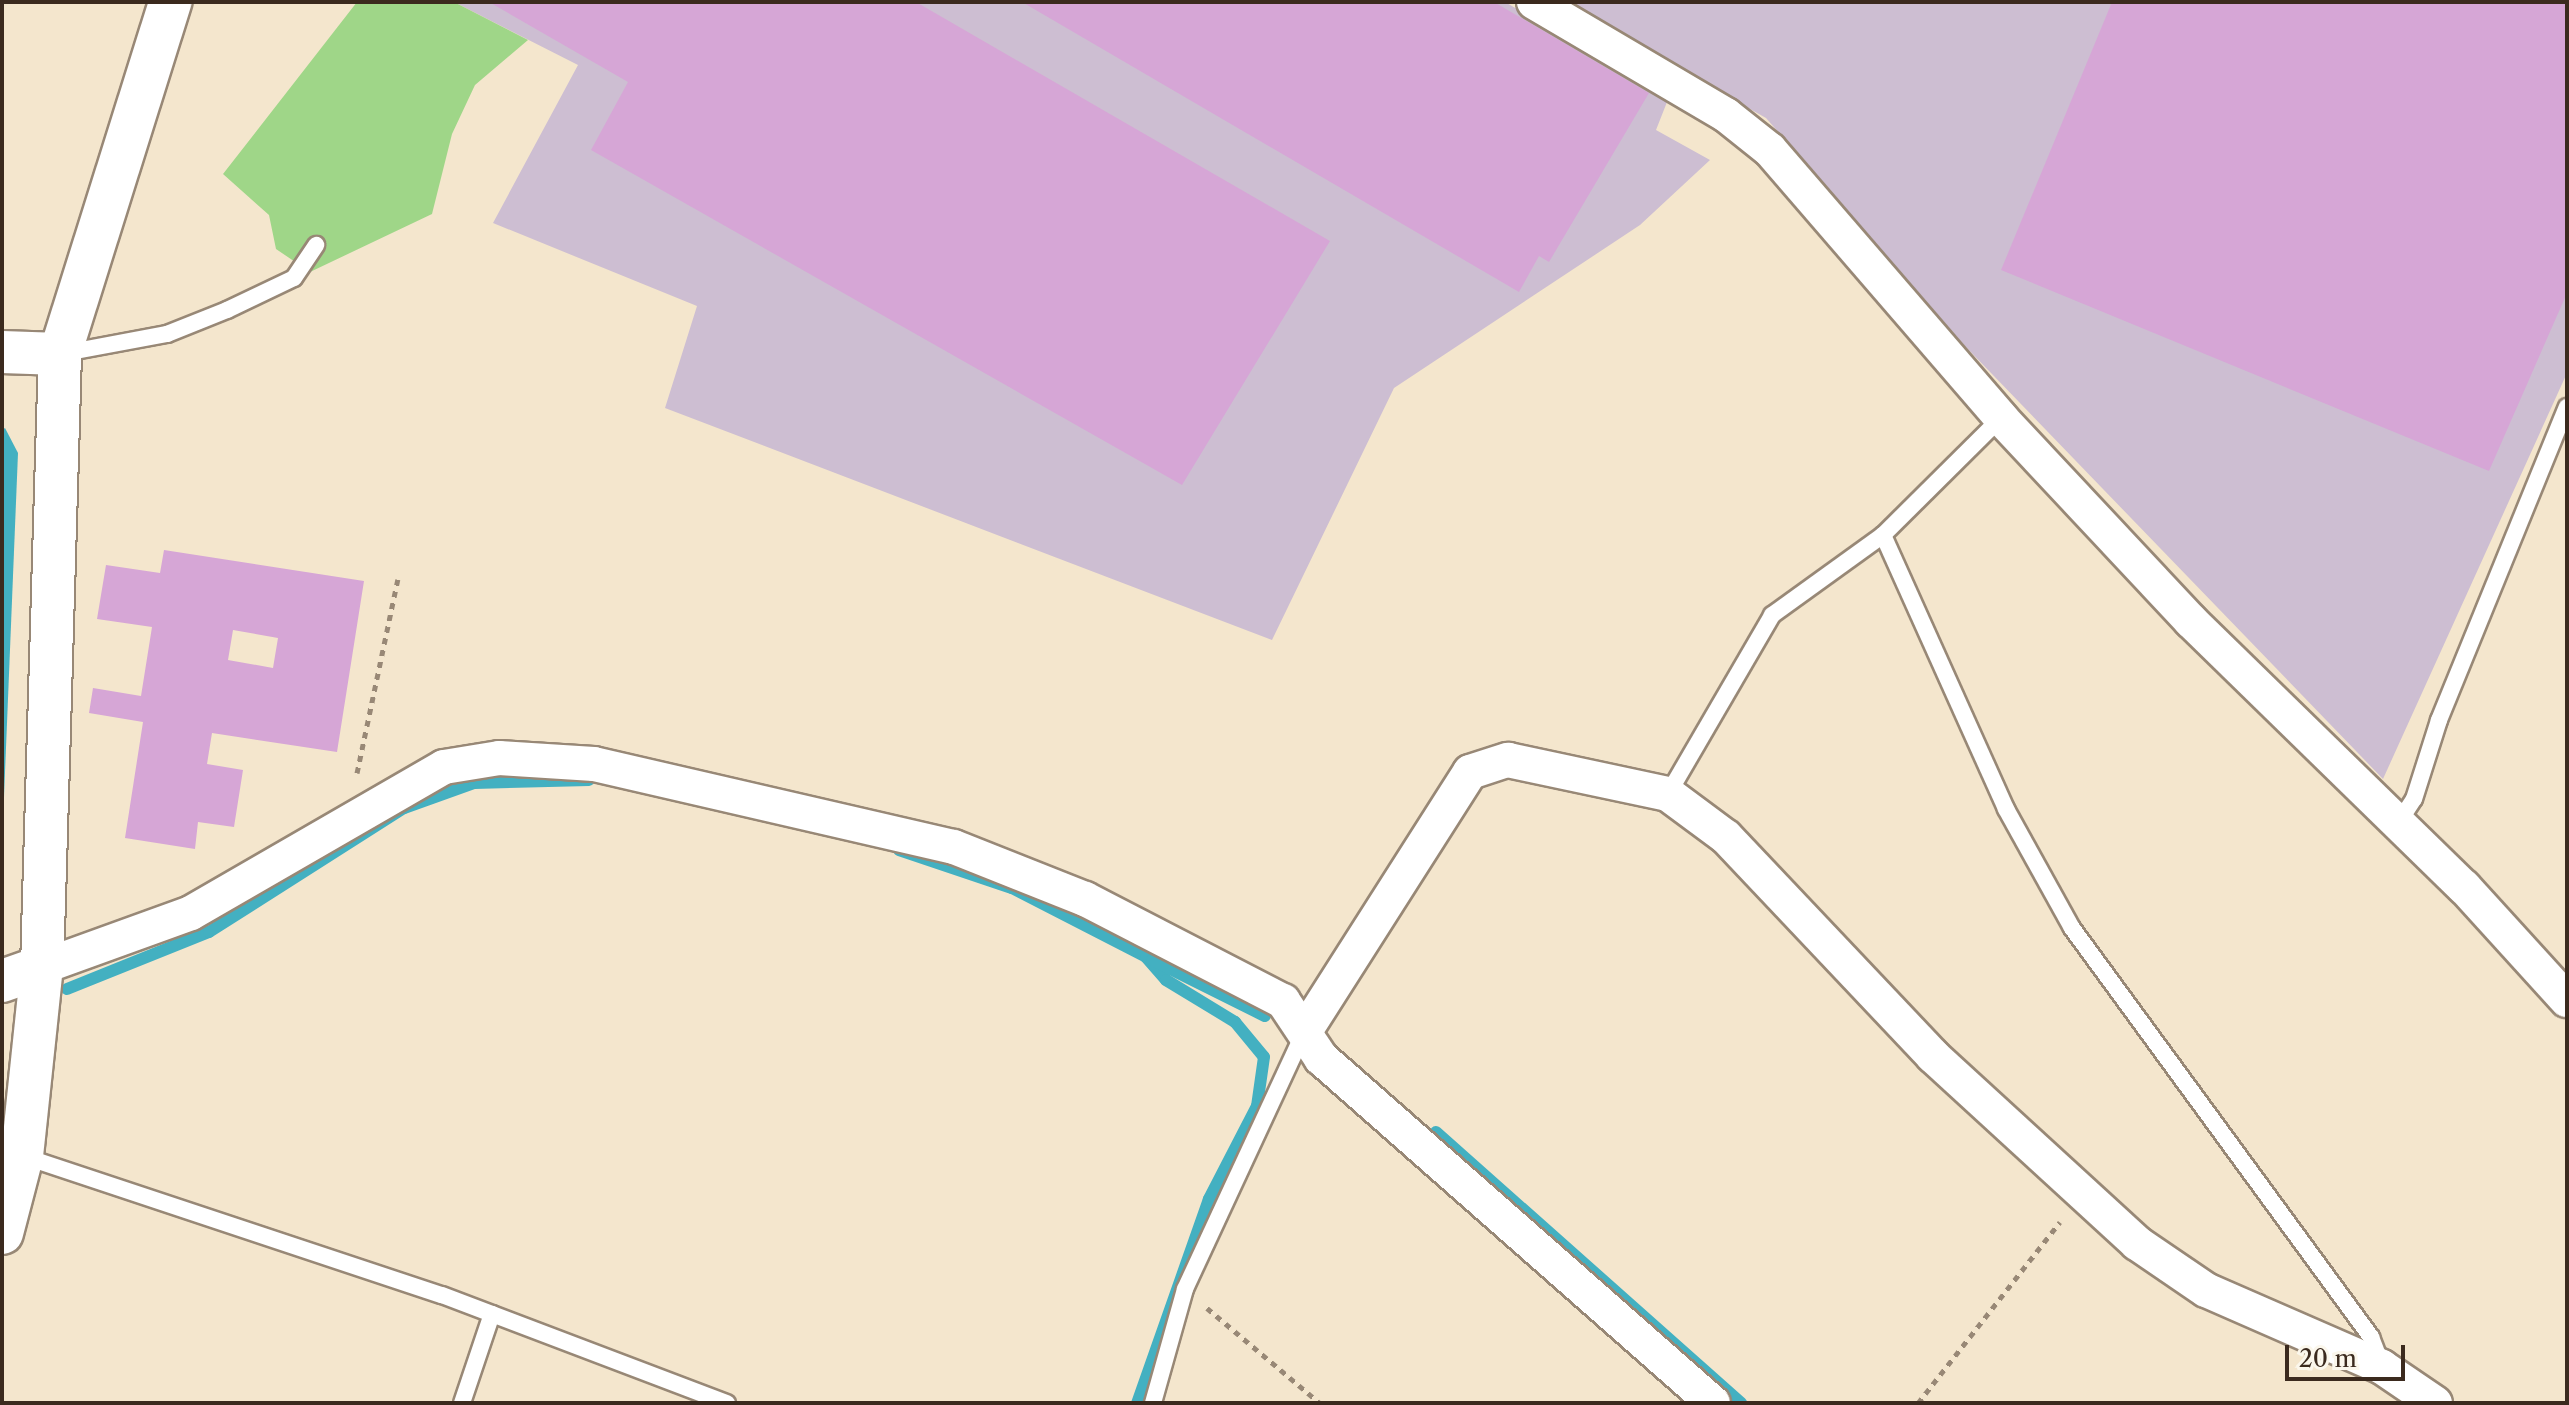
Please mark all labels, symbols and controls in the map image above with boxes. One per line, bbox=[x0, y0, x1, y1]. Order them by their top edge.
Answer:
scale bar bbox=[2289, 1329, 2409, 1379]
text: 20 m bbox=[2299, 1344, 2357, 1373]

